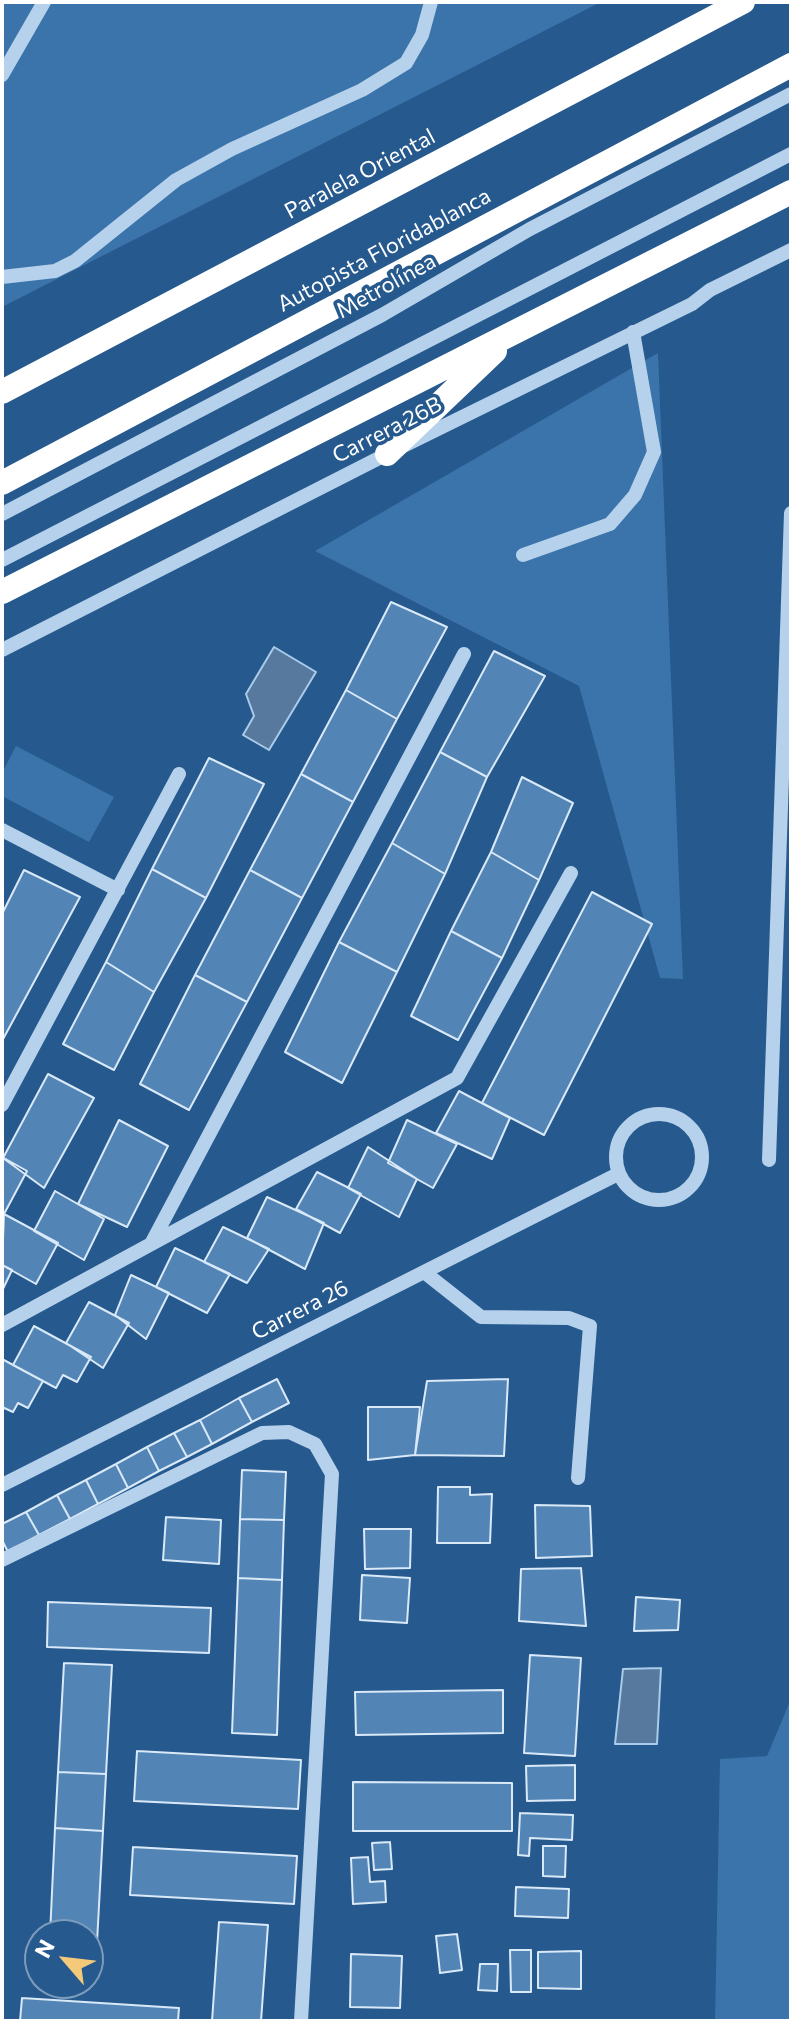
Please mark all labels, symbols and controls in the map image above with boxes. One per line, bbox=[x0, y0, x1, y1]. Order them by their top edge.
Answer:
street label: Paralela Oriental bbox=[280, 123, 440, 225]
street label: Autopista Floridablanca bbox=[273, 183, 495, 317]
street label: Metrolínea bbox=[332, 248, 440, 324]
street label: Carrera 26B bbox=[328, 391, 446, 469]
street label: Carrera 26 bbox=[247, 1274, 353, 1346]
north arrow bbox=[24, 1919, 104, 1999]
text: N bbox=[28, 1935, 60, 1962]

